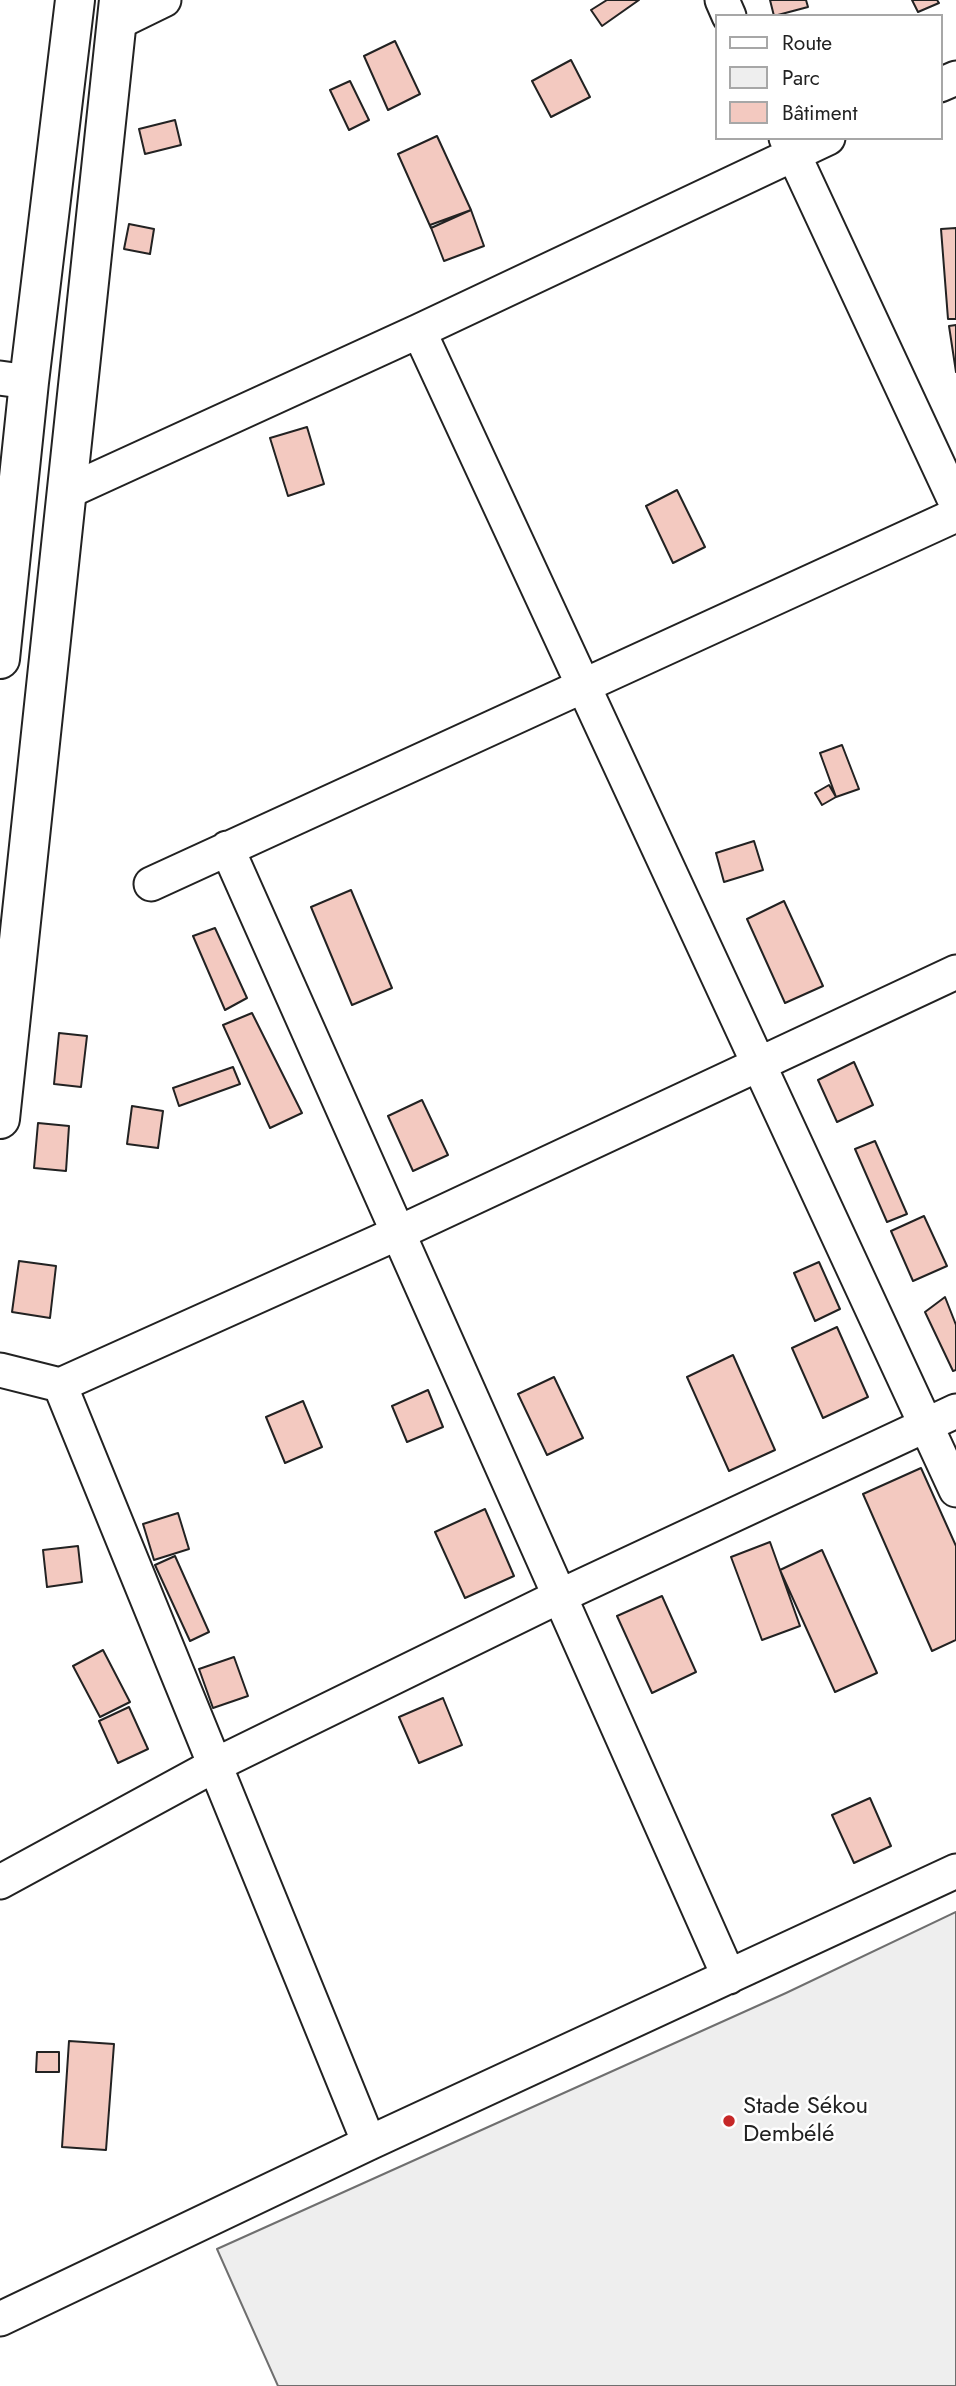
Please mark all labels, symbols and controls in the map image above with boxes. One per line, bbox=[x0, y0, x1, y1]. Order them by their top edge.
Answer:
legend bbox=[715, 14, 942, 140]
text: Route bbox=[782, 28, 832, 58]
text: Parc bbox=[782, 63, 820, 93]
text: Bâtiment bbox=[782, 98, 858, 128]
place label: Stade Sékou Dembélé bbox=[743, 2093, 868, 2149]
marker: Stade Sékou Dembélé bbox=[721, 2113, 737, 2129]

